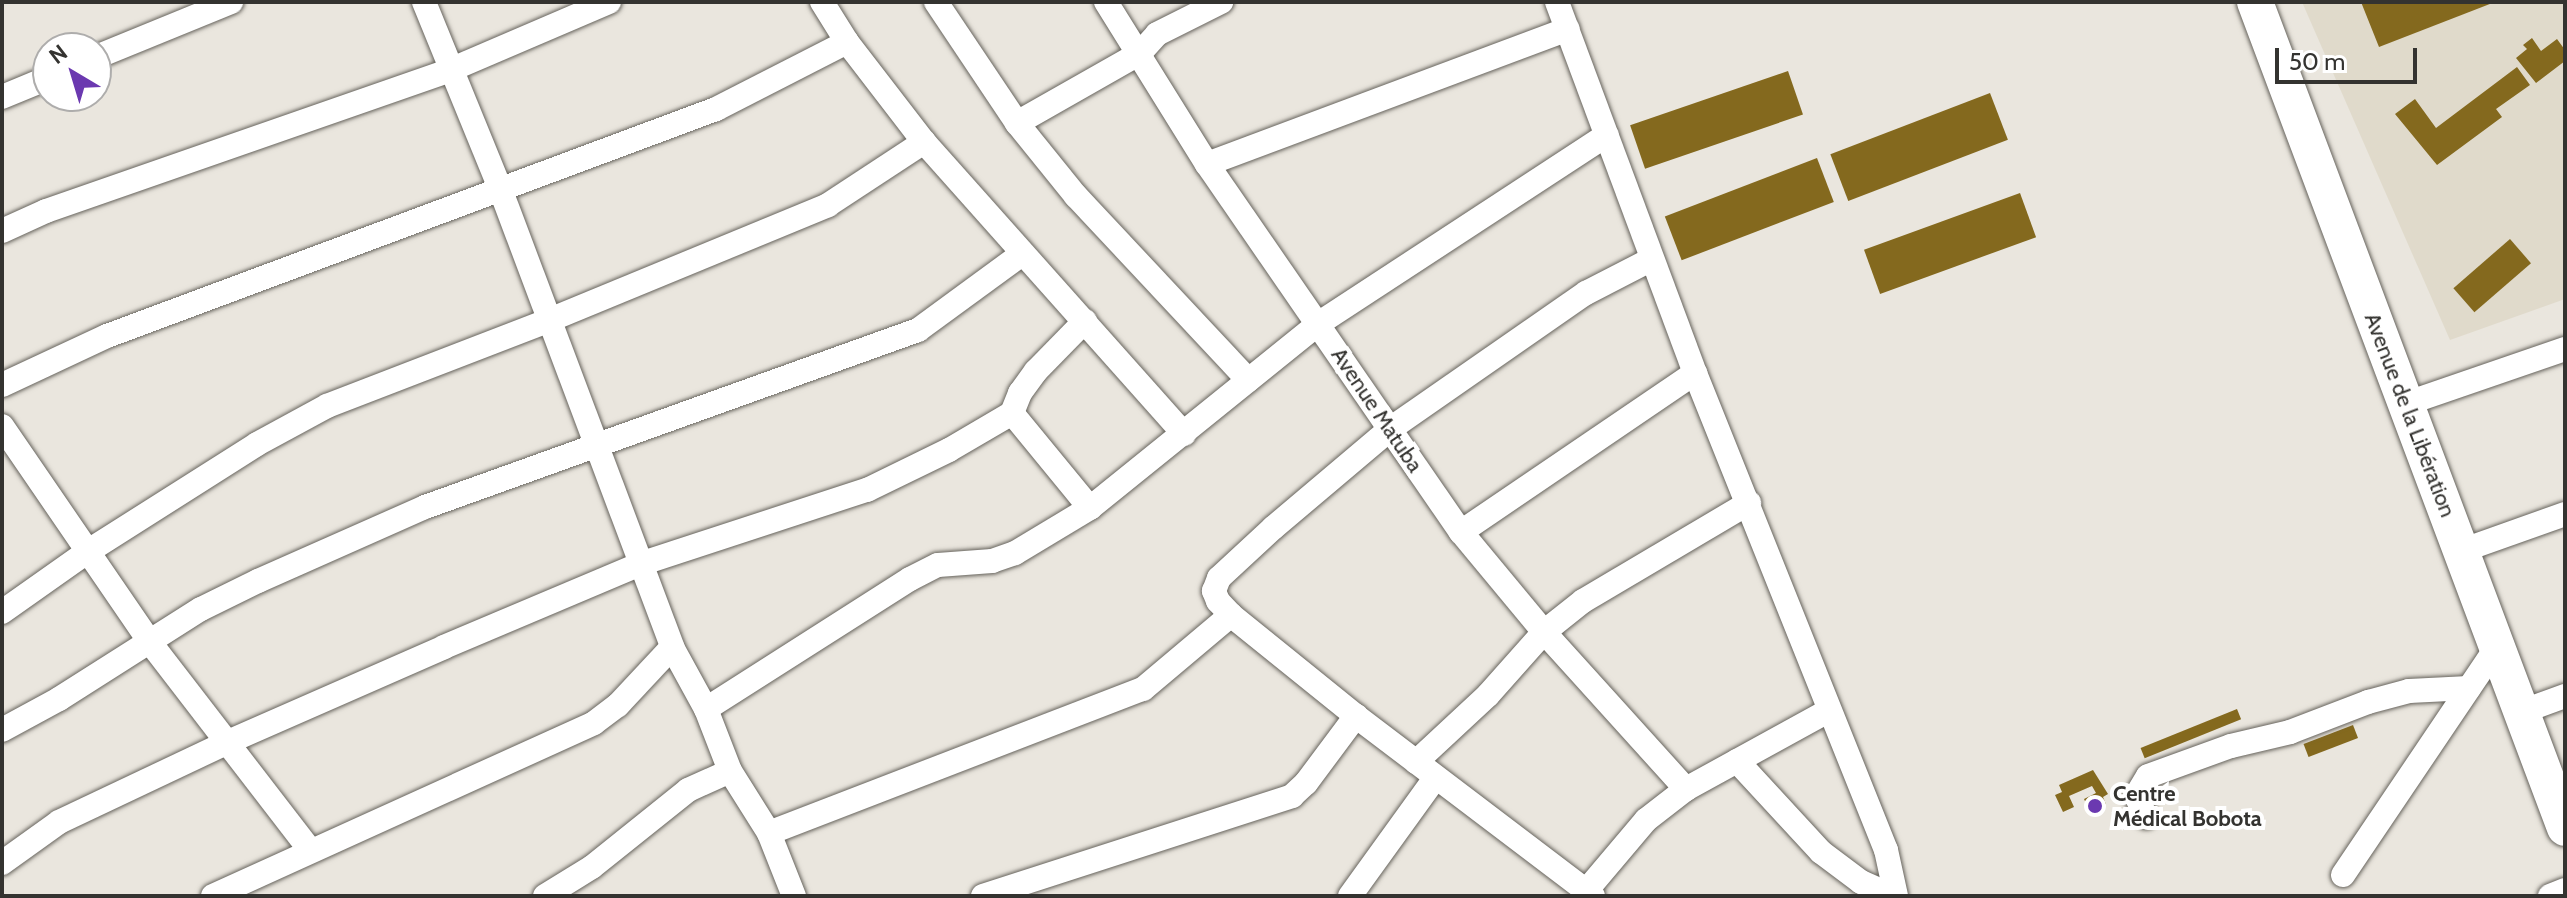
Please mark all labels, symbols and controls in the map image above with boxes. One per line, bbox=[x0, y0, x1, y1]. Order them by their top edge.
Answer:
north arrow bbox=[32, 32, 112, 112]
scale bar bbox=[2279, 32, 2421, 82]
text: N bbox=[44, 39, 73, 70]
text: 50 m bbox=[2289, 47, 2345, 76]
street label: Avenue de la Libération bbox=[2359, 309, 2461, 521]
street label: Avenue Matuba bbox=[1326, 343, 1428, 477]
place label: Centre Médical Bobota bbox=[2113, 780, 2262, 832]
marker: Centre Médical Bobota bbox=[2084, 795, 2106, 817]

